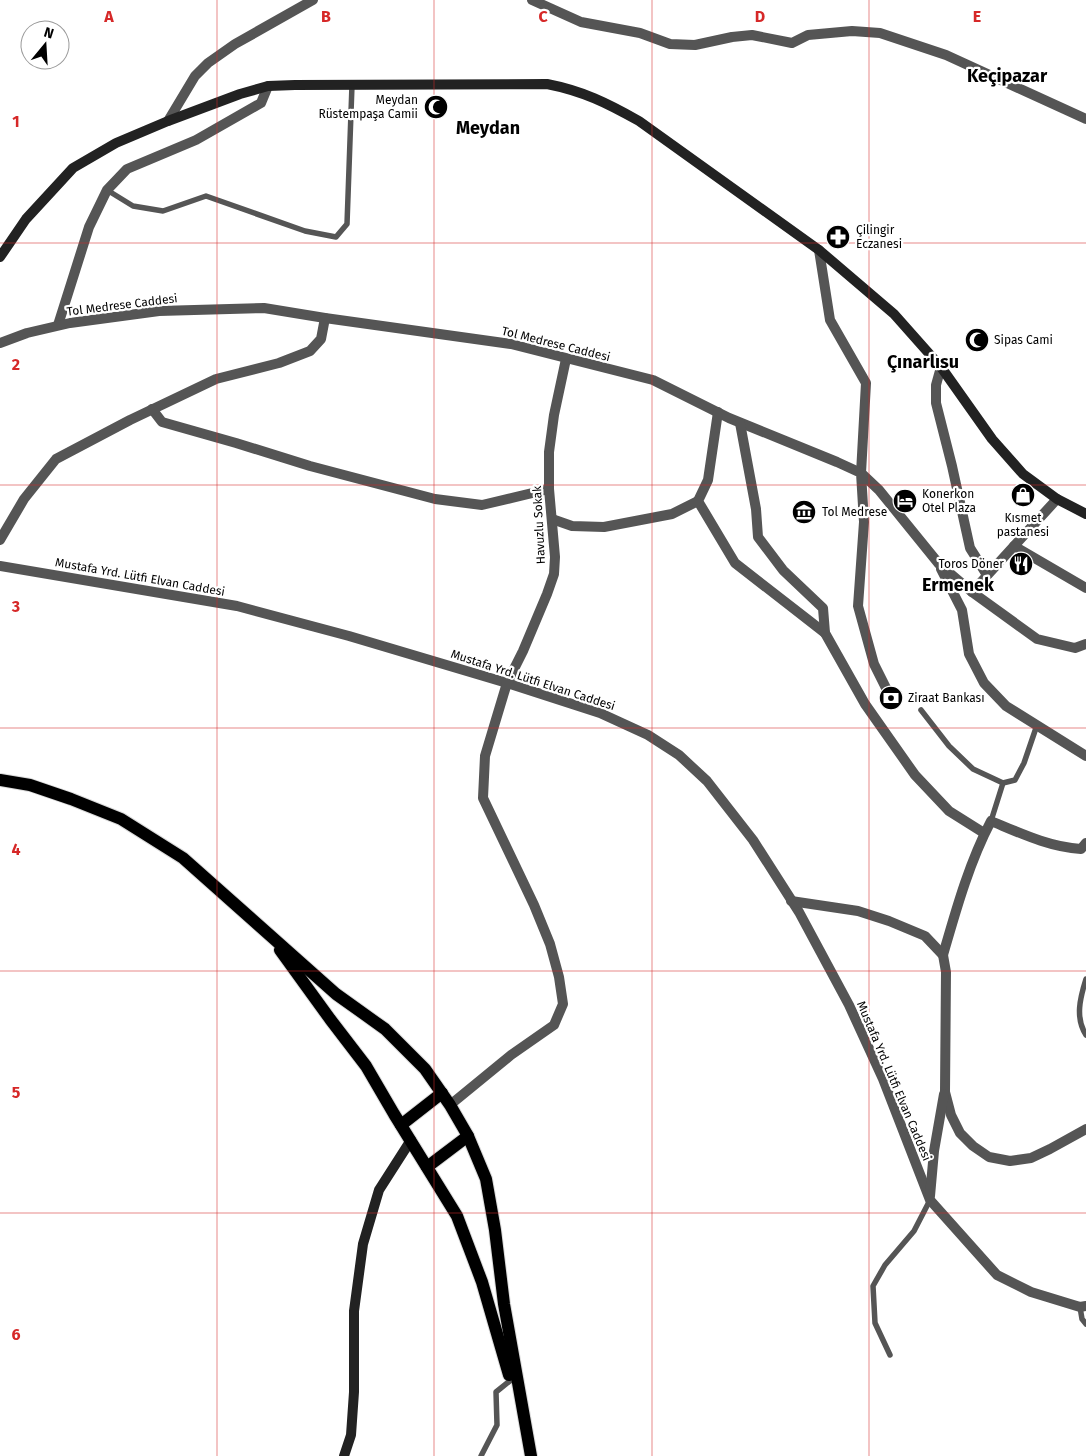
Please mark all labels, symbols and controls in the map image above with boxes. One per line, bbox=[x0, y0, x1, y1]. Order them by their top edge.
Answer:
text: A bbox=[103, 7, 114, 26]
text: B bbox=[321, 7, 331, 26]
text: C bbox=[538, 7, 548, 26]
text: D bbox=[755, 7, 765, 26]
text: E bbox=[973, 7, 981, 26]
north arrow bbox=[20, 20, 70, 70]
text: N bbox=[42, 24, 56, 43]
district label: Keçipazar bbox=[967, 65, 1048, 87]
place label: Meydan Rüstempaşa Camii bbox=[318, 93, 418, 121]
mosque icon: Meydan Rüstempaşa Camii bbox=[423, 94, 449, 120]
text: 1 bbox=[12, 112, 20, 131]
district label: Meydan bbox=[456, 117, 520, 139]
place label: Çilingir Eczanesi bbox=[856, 223, 902, 251]
pharmacy icon: Çilingir Eczanesi bbox=[825, 224, 851, 250]
street label: Tol Medrese Caddesi bbox=[66, 291, 178, 319]
street label: Tol Medrese Caddesi bbox=[500, 324, 612, 364]
mosque icon: Sipas Cami bbox=[964, 327, 990, 353]
place label: Sipas Cami bbox=[994, 333, 1053, 347]
district label: Çınarlısu bbox=[887, 351, 959, 373]
text: 2 bbox=[12, 355, 20, 374]
shop icon: Kısmet pastanesi bbox=[1010, 482, 1036, 508]
street label: Havuzlu Sokak bbox=[530, 485, 548, 565]
place label: Konerkon Otel Plaza bbox=[922, 487, 976, 515]
hotel icon: Konerkon Otel Plaza bbox=[892, 488, 918, 514]
museum icon: Tol Medrese bbox=[791, 499, 817, 525]
place label: Tol Medrese bbox=[822, 505, 887, 519]
place label: Kısmet pastanesi bbox=[997, 511, 1049, 539]
restaurant icon: Toros Döner bbox=[1008, 551, 1034, 577]
street label: Mustafa Yrd. Lütfi Elvan Caddesi bbox=[54, 555, 226, 599]
place label: Toros Döner bbox=[938, 557, 1004, 571]
district label: Ermenek bbox=[922, 574, 995, 596]
text: 3 bbox=[11, 597, 20, 616]
street label: Mustafa Yrd. Lütfi Elvan Caddesi bbox=[449, 647, 617, 713]
bank icon: Ziraat Bankası bbox=[878, 685, 904, 711]
place label: Ziraat Bankası bbox=[908, 691, 985, 705]
text: 4 bbox=[11, 840, 21, 859]
street label: Mustafa Yrd. Lütfi Elvan Caddesi bbox=[854, 999, 934, 1163]
text: 5 bbox=[12, 1083, 21, 1102]
text: 6 bbox=[11, 1325, 21, 1344]

